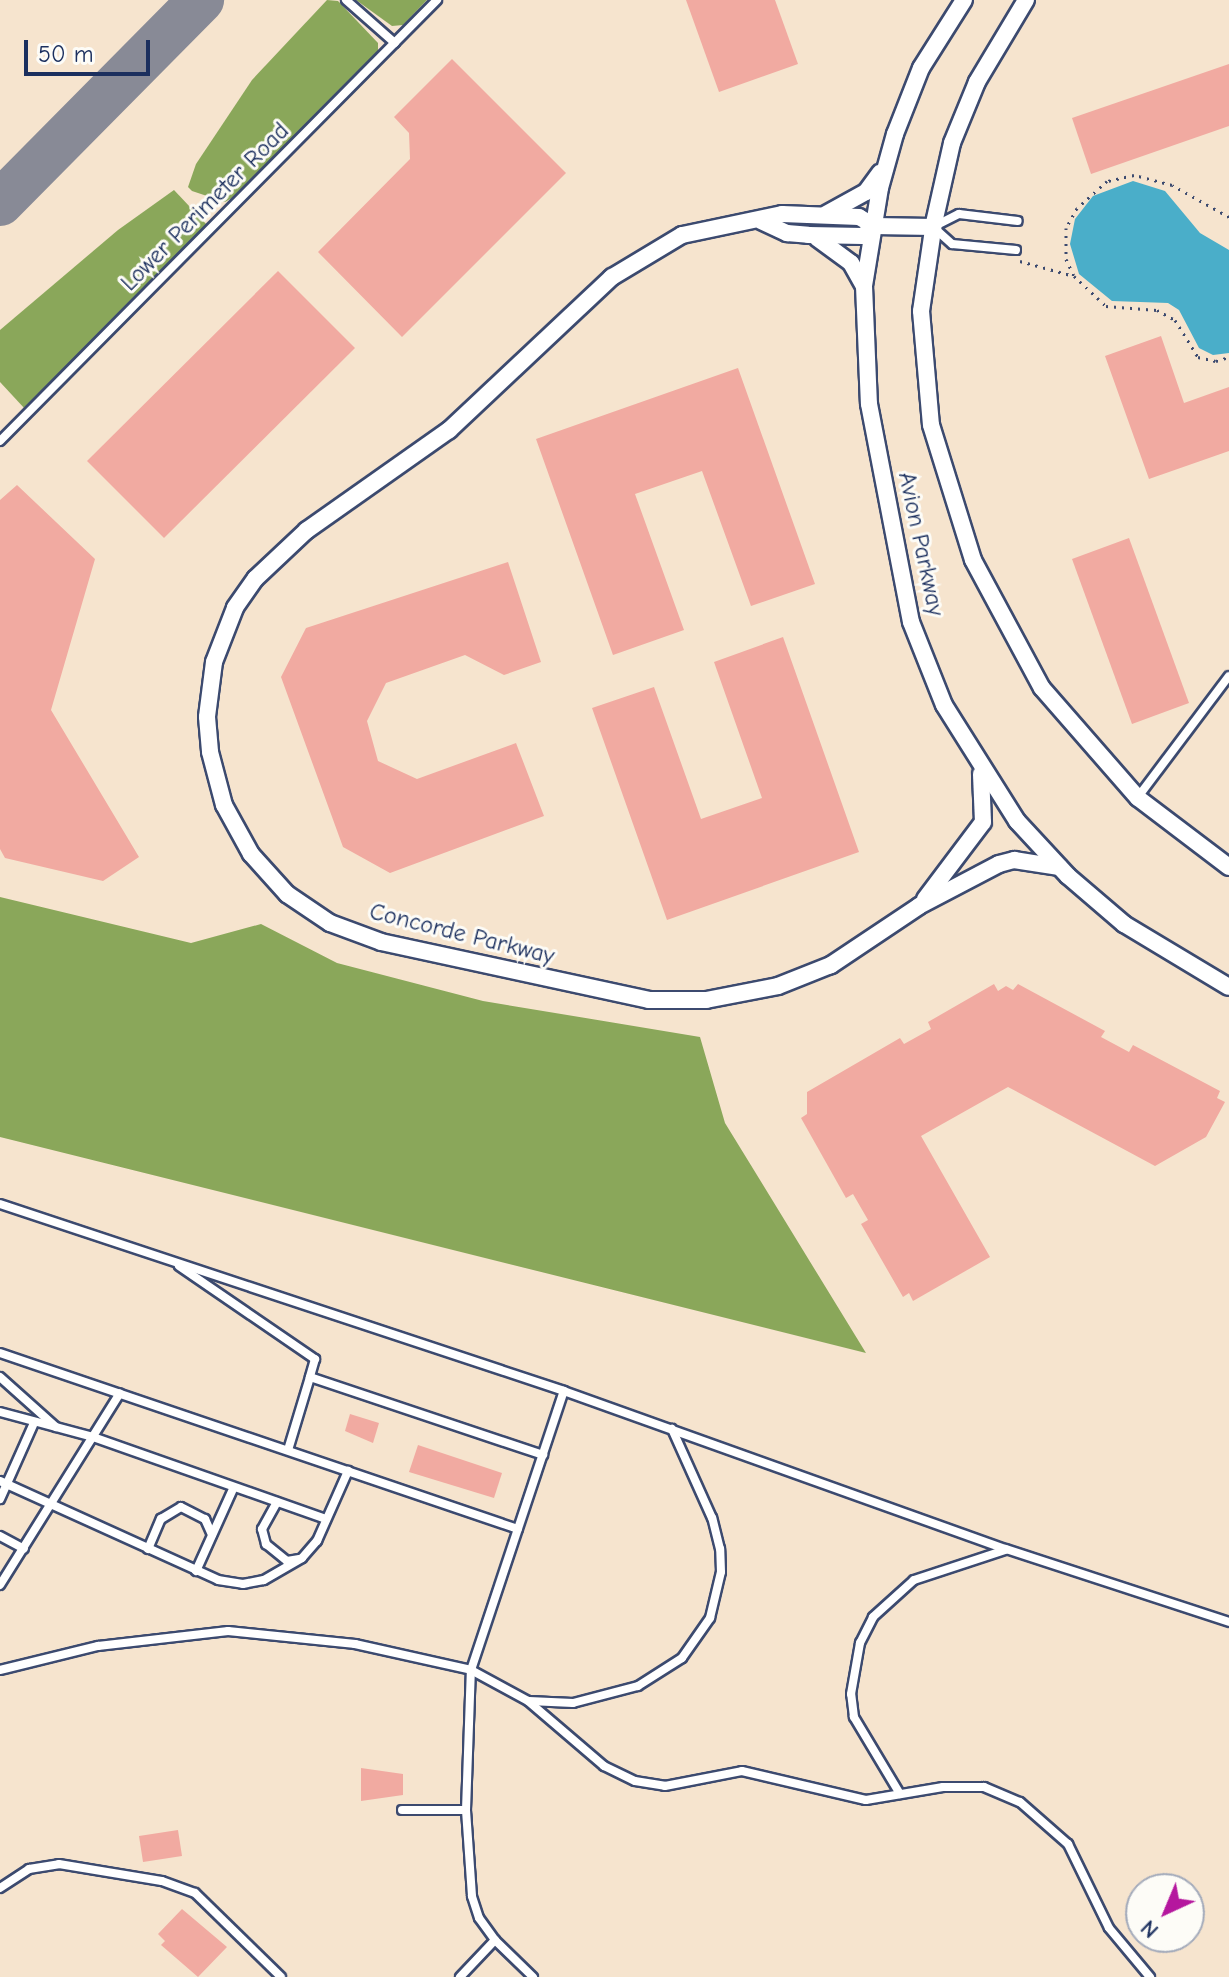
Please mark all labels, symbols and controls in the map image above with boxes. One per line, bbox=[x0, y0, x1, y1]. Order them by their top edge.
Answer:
scale bar bbox=[28, 24, 154, 74]
text: 50 m bbox=[38, 40, 94, 68]
street label: Lower Perimeter Road bbox=[115, 117, 295, 297]
street label: Avion Parkway bbox=[892, 469, 950, 619]
street label: Concorde Parkway bbox=[367, 897, 557, 971]
north arrow bbox=[1125, 1873, 1205, 1953]
text: N bbox=[1136, 1914, 1164, 1943]

